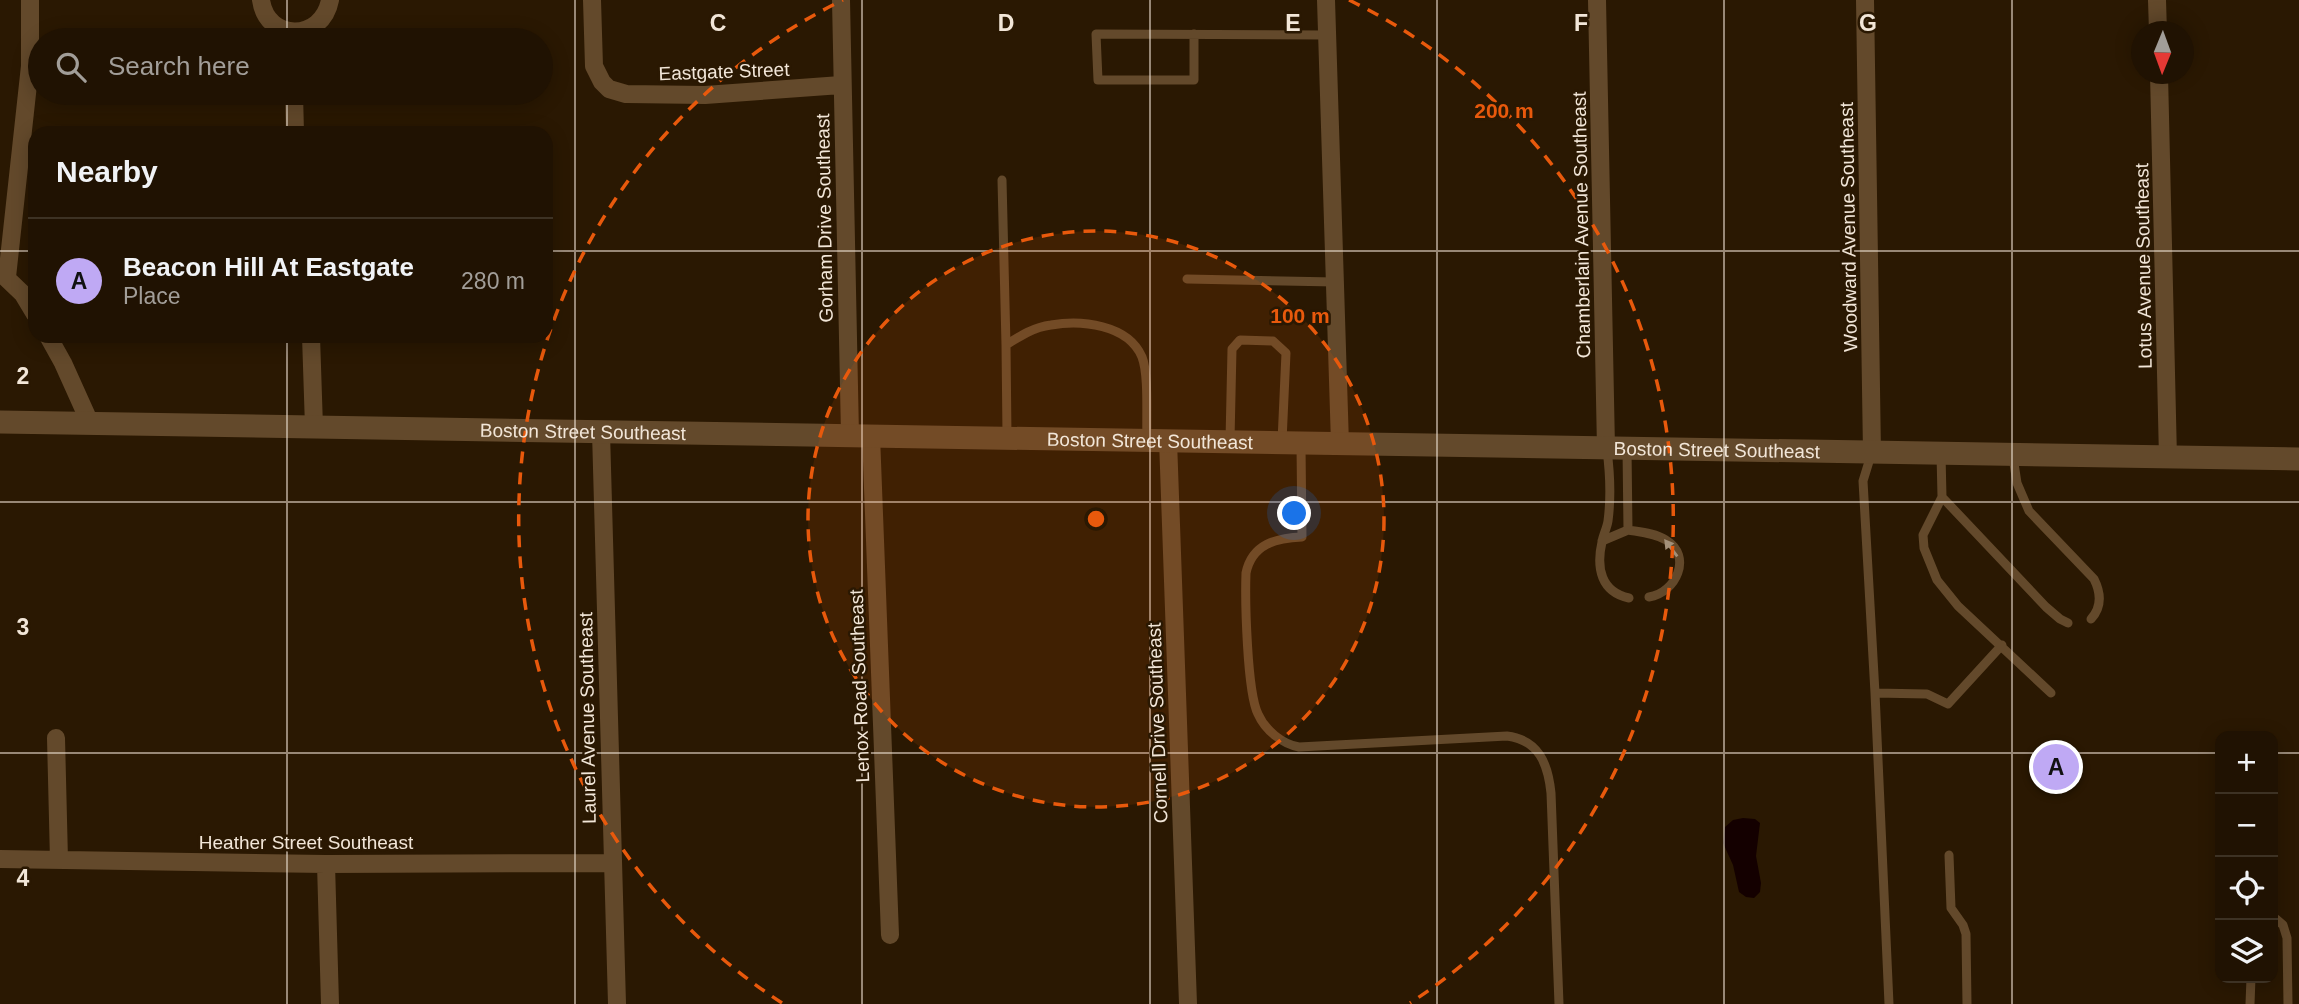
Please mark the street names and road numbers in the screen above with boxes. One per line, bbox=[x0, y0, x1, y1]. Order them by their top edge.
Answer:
street label: Eastgate Street bbox=[658, 59, 791, 84]
street label: Chamberlain Avenue Southeast bbox=[1569, 91, 1594, 359]
street label: Woodward Avenue Southeast bbox=[1836, 101, 1861, 352]
street label: Gorham Drive Southeast bbox=[812, 113, 837, 323]
street label: Lotus Avenue Southeast bbox=[2131, 162, 2156, 369]
street label: Boston Street Southeast bbox=[480, 420, 687, 444]
street label: Boston Street Southeast bbox=[1047, 429, 1254, 453]
street label: Boston Street Southeast bbox=[1614, 438, 1821, 462]
street label: Lenox Road Southeast bbox=[846, 588, 873, 783]
street label: Laurel Avenue Southeast bbox=[575, 611, 600, 824]
street label: Cornell Drive Southeast bbox=[1143, 622, 1171, 824]
street label: Heather Street Southeast bbox=[199, 832, 414, 853]

